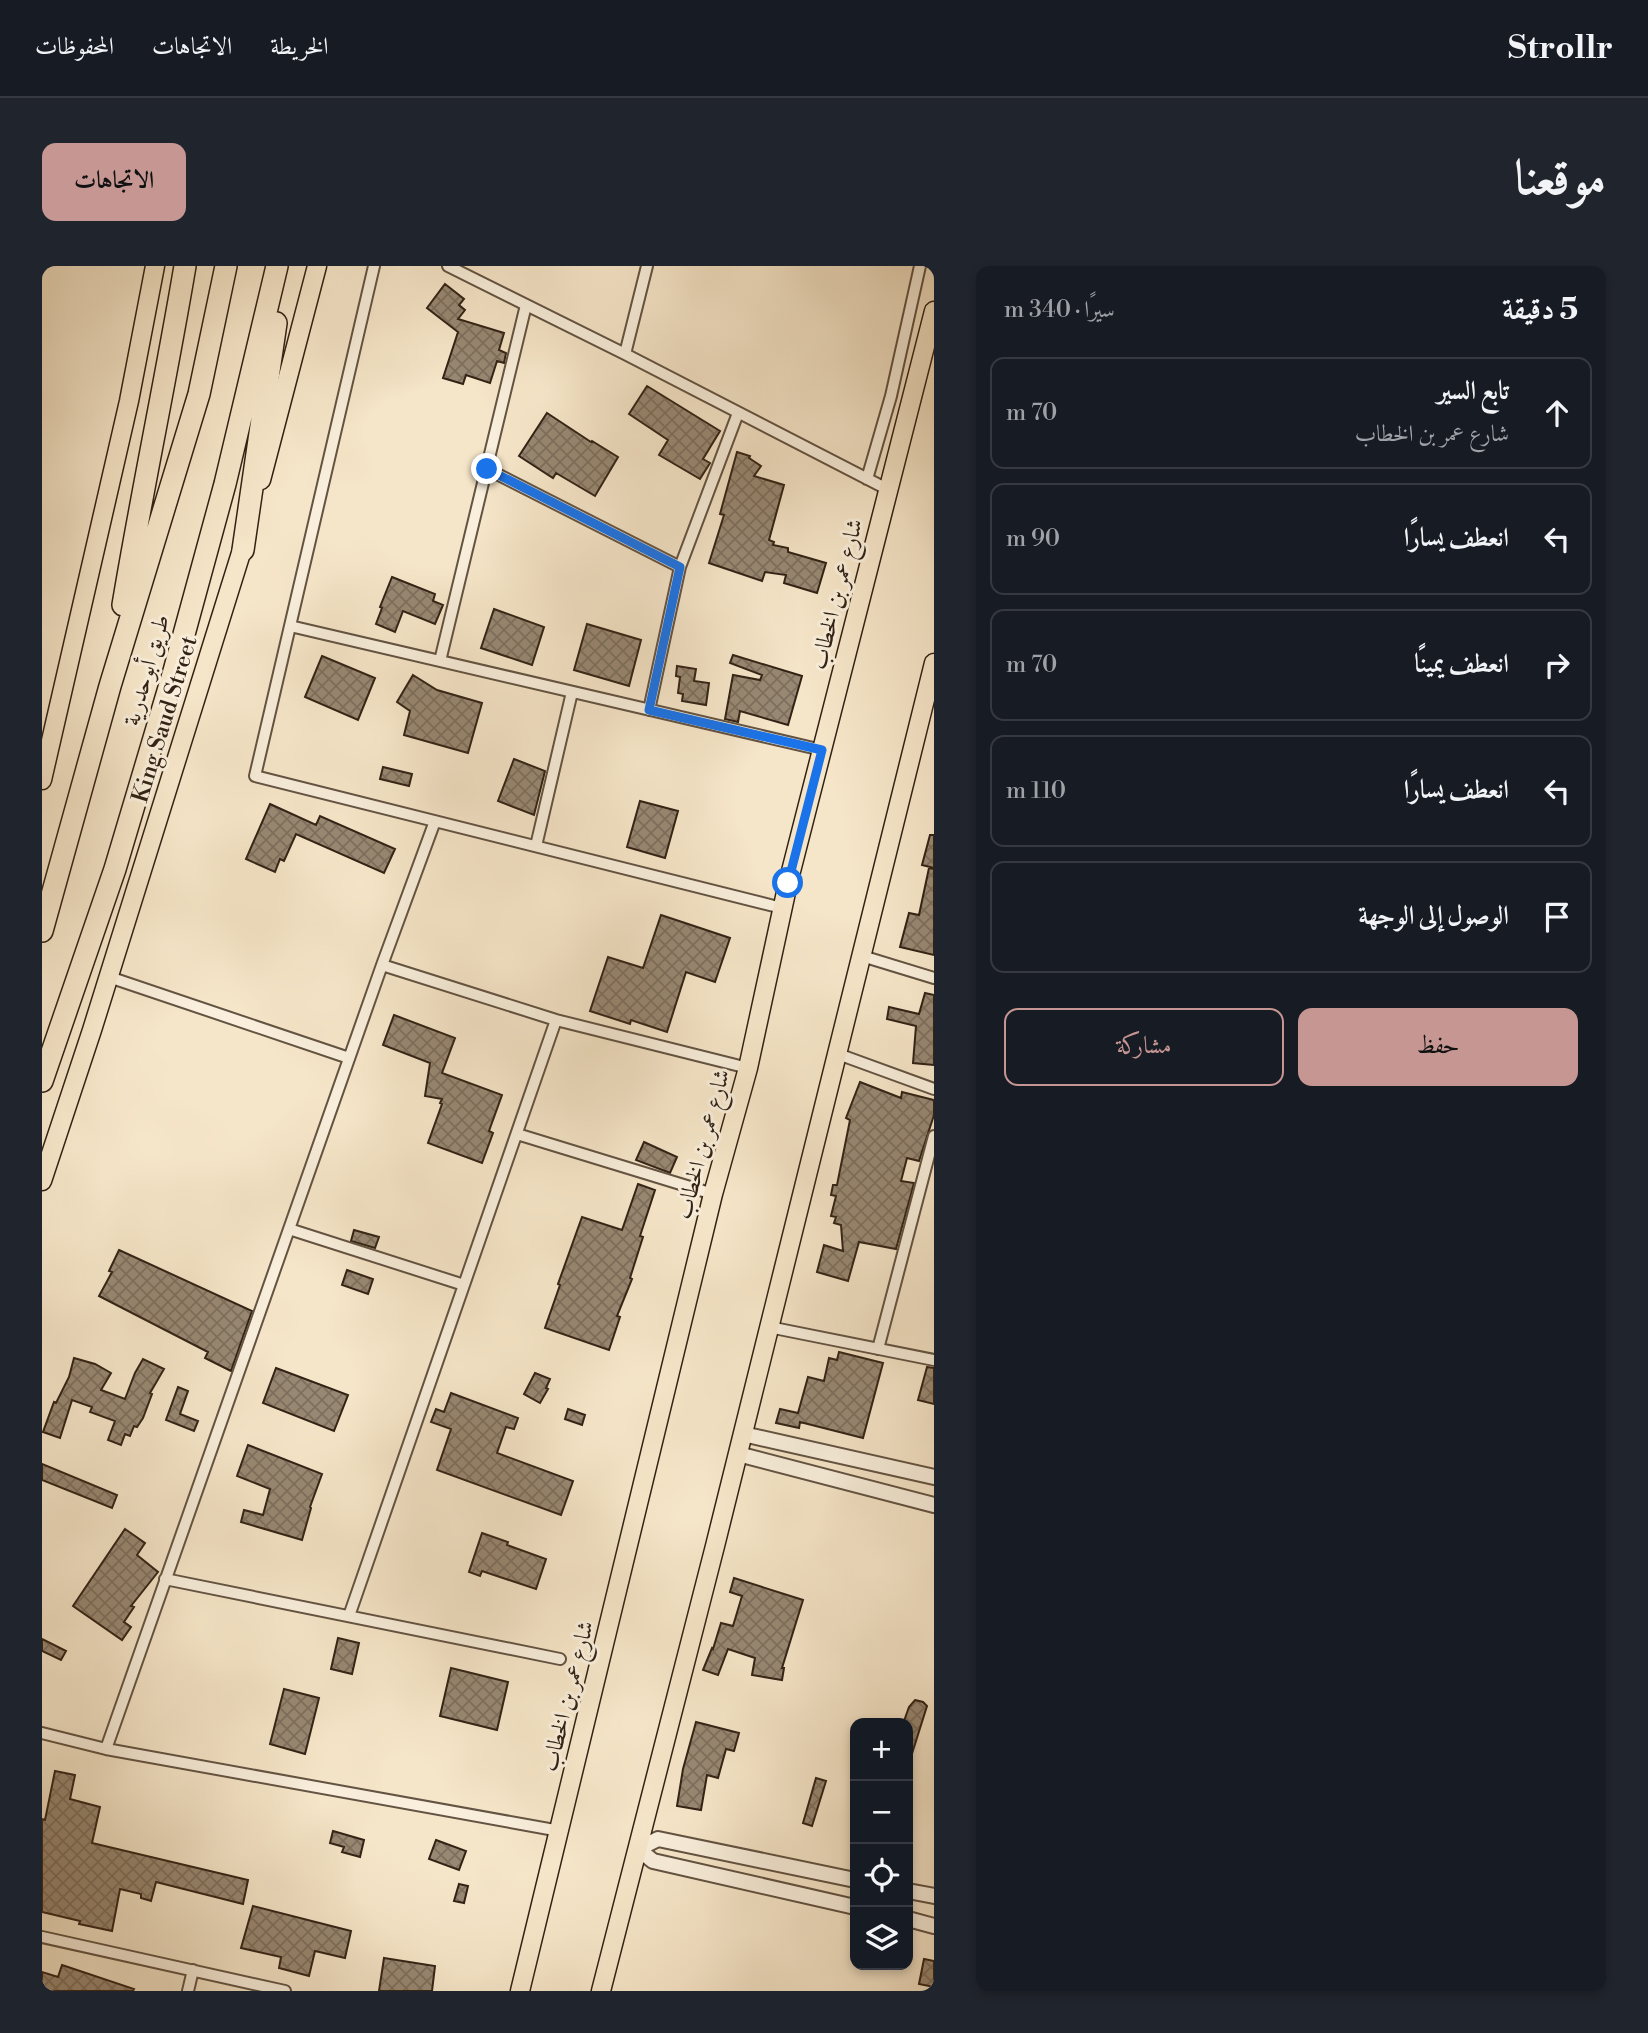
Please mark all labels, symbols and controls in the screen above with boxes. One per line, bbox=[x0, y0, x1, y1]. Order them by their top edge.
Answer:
text: Strollr bbox=[1508, 28, 1613, 69]
text: المحفوظات bbox=[35, 32, 114, 62]
text: الاتجاهات bbox=[152, 32, 232, 62]
text: الخريطة bbox=[270, 32, 329, 62]
button: الاتجاهات bbox=[42, 143, 186, 221]
text: موقعنا bbox=[1514, 149, 1606, 210]
text: 5 دقيقة bbox=[1502, 291, 1578, 329]
text: سيرًا · 340 m bbox=[1004, 296, 1115, 324]
text: تابع السير bbox=[1437, 375, 1509, 407]
icon: ahead bbox=[1538, 394, 1576, 432]
text: 70 m bbox=[1006, 399, 1057, 427]
text: شارع عمر بن الخطاب bbox=[1355, 420, 1509, 448]
route end bbox=[471, 453, 502, 484]
street label: شارع عمر بن الخطاب bbox=[805, 516, 874, 674]
icon: left bbox=[1538, 520, 1576, 558]
text: انعطف يسارًا bbox=[1404, 522, 1509, 554]
text: 90 m bbox=[1006, 525, 1060, 553]
street label: طريق أبوحدرية bbox=[115, 611, 176, 729]
street label: King Saud Street bbox=[126, 633, 204, 806]
icon: right bbox=[1538, 646, 1576, 684]
text: انعطف يمينًا bbox=[1414, 648, 1509, 680]
text: 70 m bbox=[1006, 651, 1057, 679]
icon: left bbox=[1538, 772, 1576, 810]
text: انعطف يسارًا bbox=[1404, 774, 1509, 806]
text: 110 m bbox=[1006, 777, 1066, 805]
route start bbox=[772, 867, 803, 898]
icon: arrive bbox=[1538, 898, 1576, 936]
text: الوصول إلى الوجهة bbox=[1358, 900, 1509, 932]
button: مشاركة bbox=[1004, 1008, 1284, 1086]
button: حفظ bbox=[1298, 1008, 1578, 1086]
street label: شارع عمر بن الخطاب bbox=[669, 1066, 741, 1224]
street label: شارع عمر بن الخطاب bbox=[536, 1618, 605, 1776]
map controls bbox=[850, 1718, 913, 1970]
button: + bbox=[850, 1718, 913, 1781]
button: − bbox=[850, 1781, 913, 1844]
button: locate bbox=[850, 1844, 913, 1907]
button: layers bbox=[850, 1907, 913, 1970]

